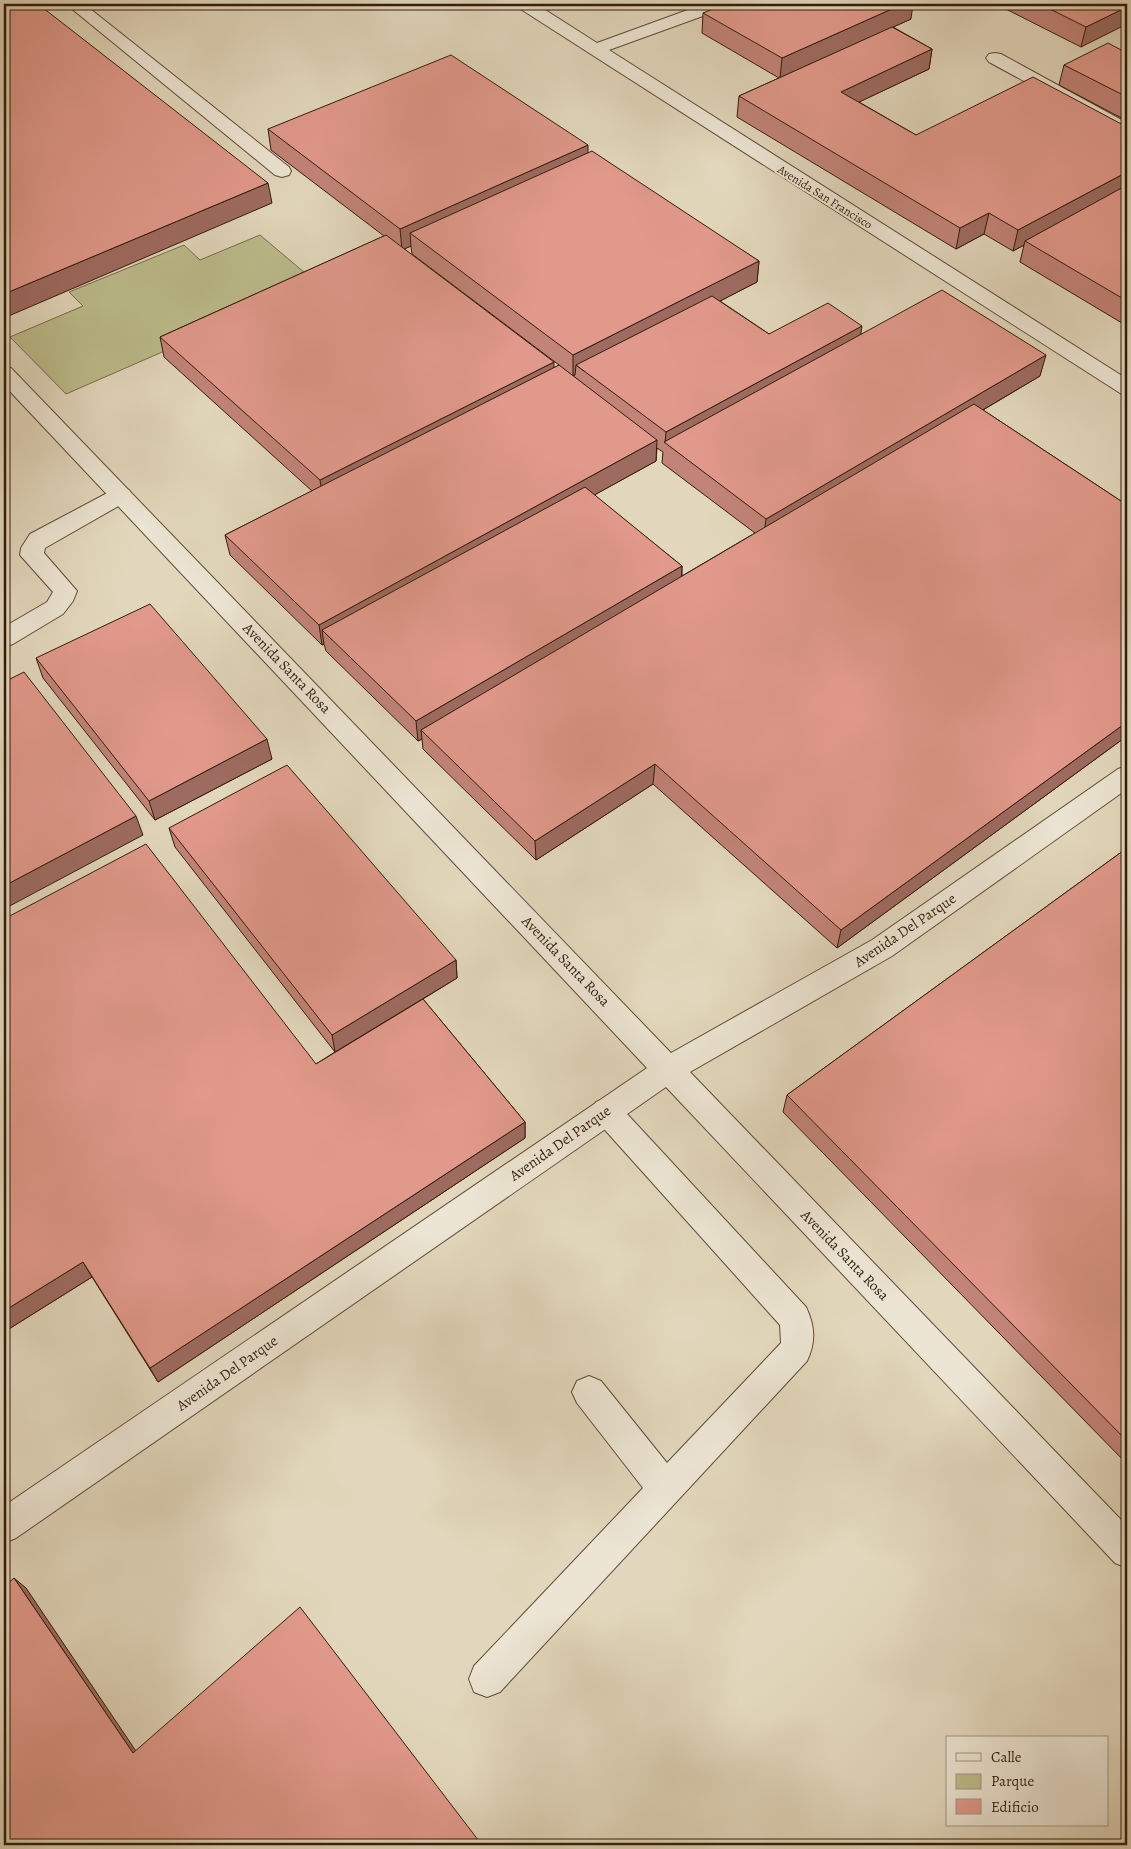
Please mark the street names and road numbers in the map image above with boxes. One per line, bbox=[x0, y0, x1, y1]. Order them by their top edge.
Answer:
street label: Avenida San Francisco bbox=[774, 161, 875, 233]
street label: Avenida Santa Rosa bbox=[238, 618, 336, 718]
street label: Avenida Del Parque bbox=[849, 888, 960, 972]
street label: Avenida Santa Rosa bbox=[517, 911, 615, 1011]
street label: Avenida Del Parque bbox=[505, 1100, 615, 1186]
street label: Avenida Santa Rosa bbox=[796, 1205, 894, 1305]
street label: Avenida Del Parque bbox=[172, 1330, 282, 1416]

